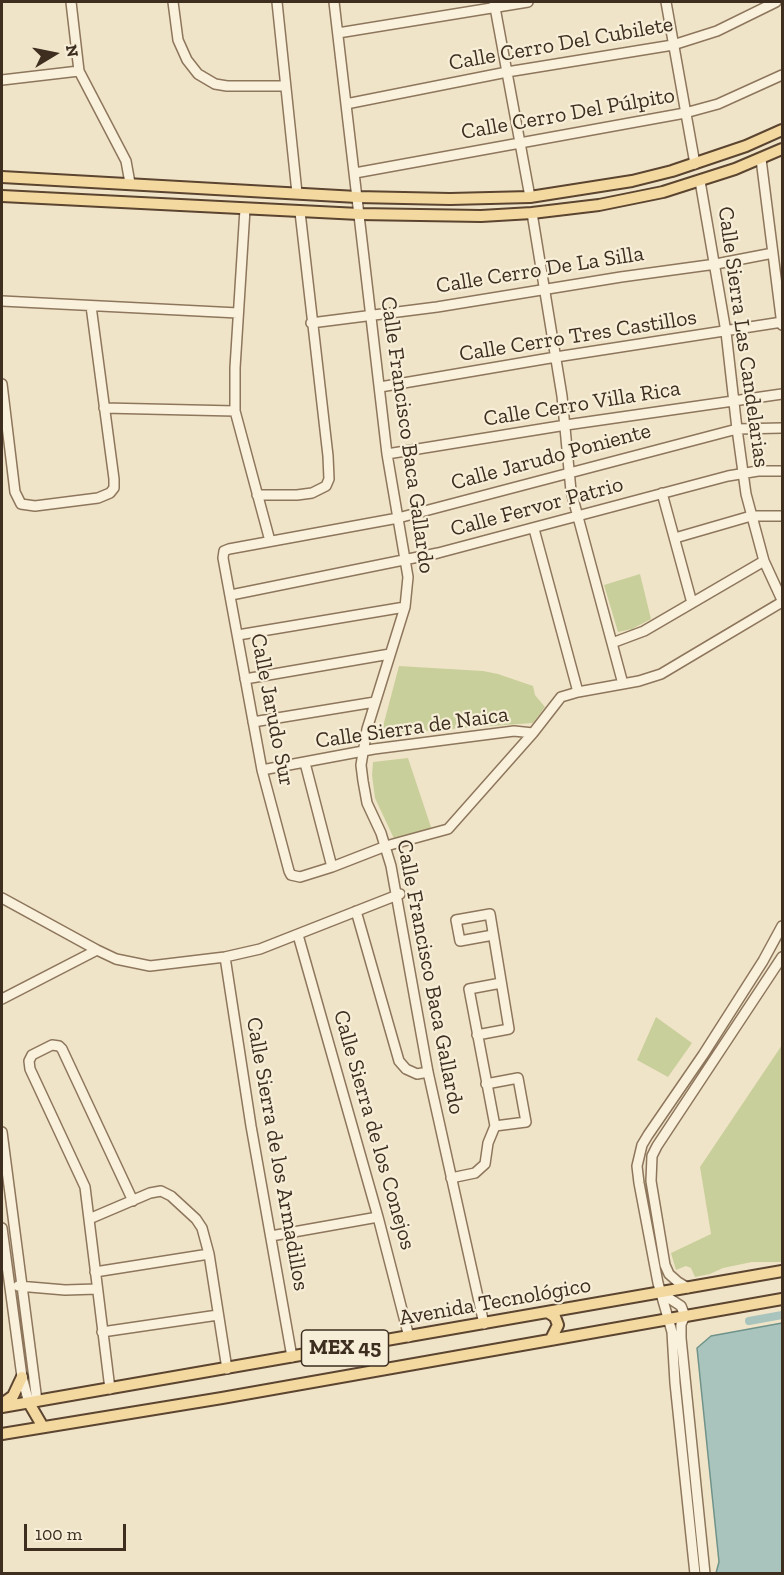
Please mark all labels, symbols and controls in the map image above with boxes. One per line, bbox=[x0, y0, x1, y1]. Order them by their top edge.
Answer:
street label: Calle Cerro Del Cubilete bbox=[447, 11, 675, 77]
north arrow bbox=[24, 24, 84, 84]
text: N bbox=[62, 43, 83, 58]
street label: Calle Cerro Del Púlpito bbox=[459, 82, 677, 146]
street label: Calle Sierra Las Candelarias bbox=[712, 205, 774, 469]
street label: Calle Cerro De La Silla bbox=[434, 241, 646, 299]
street label: Calle Francisco Baca Gallardo bbox=[374, 295, 440, 575]
street label: Calle Cerro Tres Castillos bbox=[457, 304, 699, 368]
street label: Calle Cerro Villa Rica bbox=[482, 375, 682, 433]
street label: Calle Jarudo Poniente bbox=[448, 418, 654, 496]
street label: Calle Fervor Patrio bbox=[448, 471, 626, 543]
street label: Calle Jarudo Sur bbox=[244, 631, 300, 789]
street label: Calle Sierra de Naica bbox=[314, 701, 510, 755]
street label: Calle Francisco Baca Gallardo bbox=[390, 837, 470, 1117]
street label: Calle Sierra de los Conejos bbox=[327, 1007, 421, 1253]
street label: Calle Sierra de los Armadillos bbox=[240, 1015, 314, 1293]
street label: Avenida Tecnológico bbox=[397, 1272, 593, 1332]
road number: MEX 45 bbox=[302, 1330, 388, 1366]
scale bar bbox=[27, 1512, 129, 1550]
text: 100 m bbox=[35, 1523, 82, 1545]

